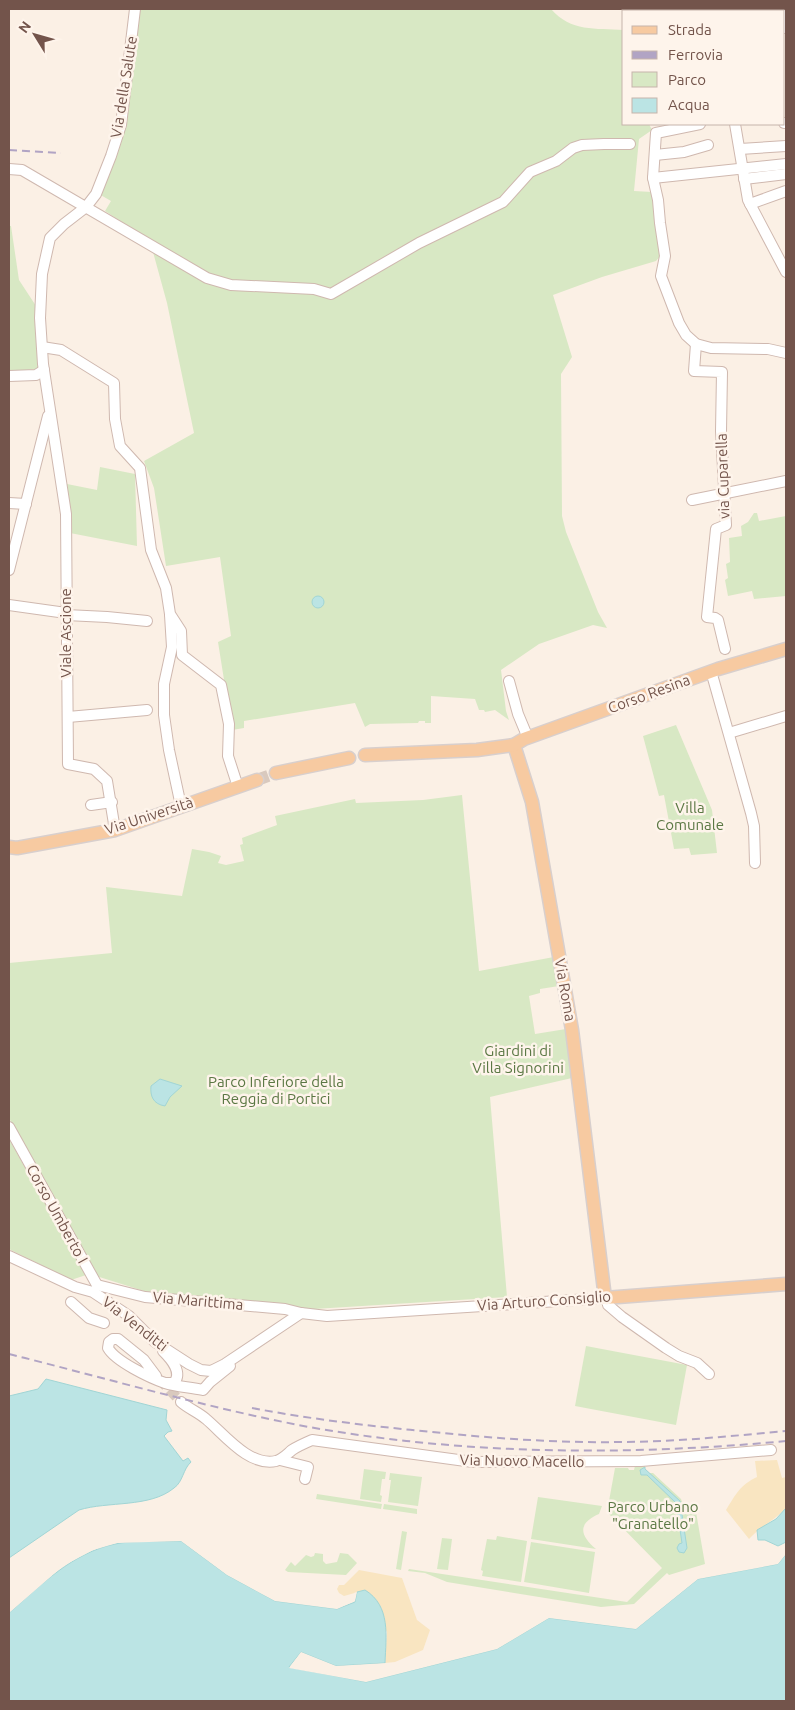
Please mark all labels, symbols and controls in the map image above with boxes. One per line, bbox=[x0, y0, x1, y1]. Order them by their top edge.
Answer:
north arrow bbox=[10, 10, 60, 60]
legend bbox=[622, 10, 785, 125]
text: N bbox=[15, 18, 34, 36]
text: Strada bbox=[668, 21, 712, 38]
street label: Via della Salute bbox=[107, 35, 140, 139]
text: Ferrovia bbox=[668, 46, 723, 63]
text: Parco bbox=[668, 71, 706, 88]
text: Acqua bbox=[668, 96, 710, 113]
street label: via Cuparella bbox=[713, 433, 732, 519]
street label: Viale Ascione bbox=[57, 588, 74, 678]
street label: Corso Resina bbox=[605, 671, 692, 716]
street label: Via Università bbox=[102, 793, 195, 838]
park label: Villa Comunale bbox=[656, 799, 724, 833]
street label: Via Roma bbox=[552, 957, 579, 1023]
park label: Giardini di Villa Signorini bbox=[472, 1042, 564, 1076]
park label: Parco Inferiore della Reggia di Portici bbox=[208, 1073, 344, 1107]
street label: Corso Umberto I bbox=[23, 1161, 92, 1266]
street label: Via Arturo Consiglio bbox=[476, 1287, 612, 1314]
street label: Via Marittima bbox=[152, 1288, 244, 1313]
street label: Via Venditti bbox=[99, 1293, 171, 1354]
street label: Via Nuovo Macello bbox=[459, 1451, 585, 1470]
park label: Parco Urbano "Granatello" bbox=[607, 1498, 699, 1532]

